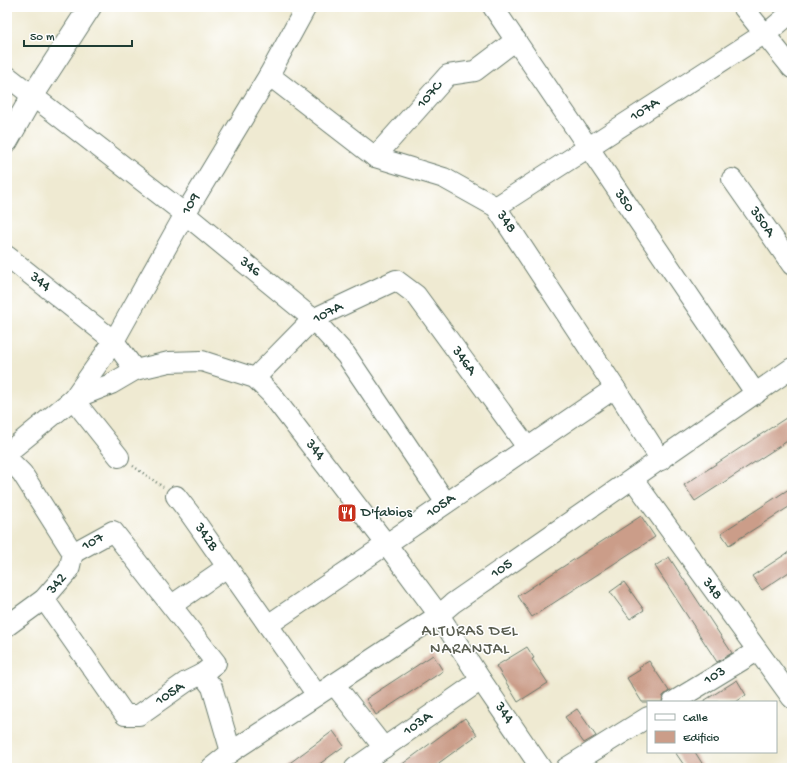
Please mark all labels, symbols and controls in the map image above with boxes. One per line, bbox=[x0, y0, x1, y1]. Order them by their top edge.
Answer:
scale bar bbox=[24, 22, 132, 48]
text: 50 m bbox=[30, 31, 55, 45]
street label: 107C bbox=[413, 77, 447, 113]
street label: 107A bbox=[626, 93, 664, 127]
street label: 350 bbox=[609, 185, 638, 216]
street label: 109 bbox=[177, 189, 205, 219]
street label: 350A bbox=[745, 202, 780, 242]
street label: 348 bbox=[492, 207, 520, 237]
street label: 346 bbox=[235, 252, 265, 281]
street label: 344 bbox=[25, 267, 54, 296]
street label: 107A bbox=[309, 297, 347, 329]
street label: 346A bbox=[447, 342, 481, 380]
street label: 344 bbox=[301, 435, 329, 464]
street label: 105A bbox=[422, 489, 460, 523]
restaurant icon: D'fabios bbox=[336, 502, 358, 524]
place label: D'fabios bbox=[360, 504, 412, 522]
street label: 342B bbox=[189, 519, 222, 555]
street label: 107 bbox=[78, 528, 108, 556]
street label: 105 bbox=[487, 555, 516, 583]
street label: 342 bbox=[42, 570, 71, 599]
street label: 348 bbox=[697, 574, 726, 604]
district label: ALTURAS DEL NARANJAL bbox=[422, 623, 519, 660]
street label: 103 bbox=[700, 662, 729, 690]
street label: 105A bbox=[151, 677, 189, 711]
street label: 344 bbox=[490, 698, 518, 727]
legend bbox=[647, 701, 777, 753]
street label: 103A bbox=[399, 707, 437, 741]
text: Calle bbox=[683, 712, 708, 726]
text: Edificio bbox=[683, 732, 719, 746]

